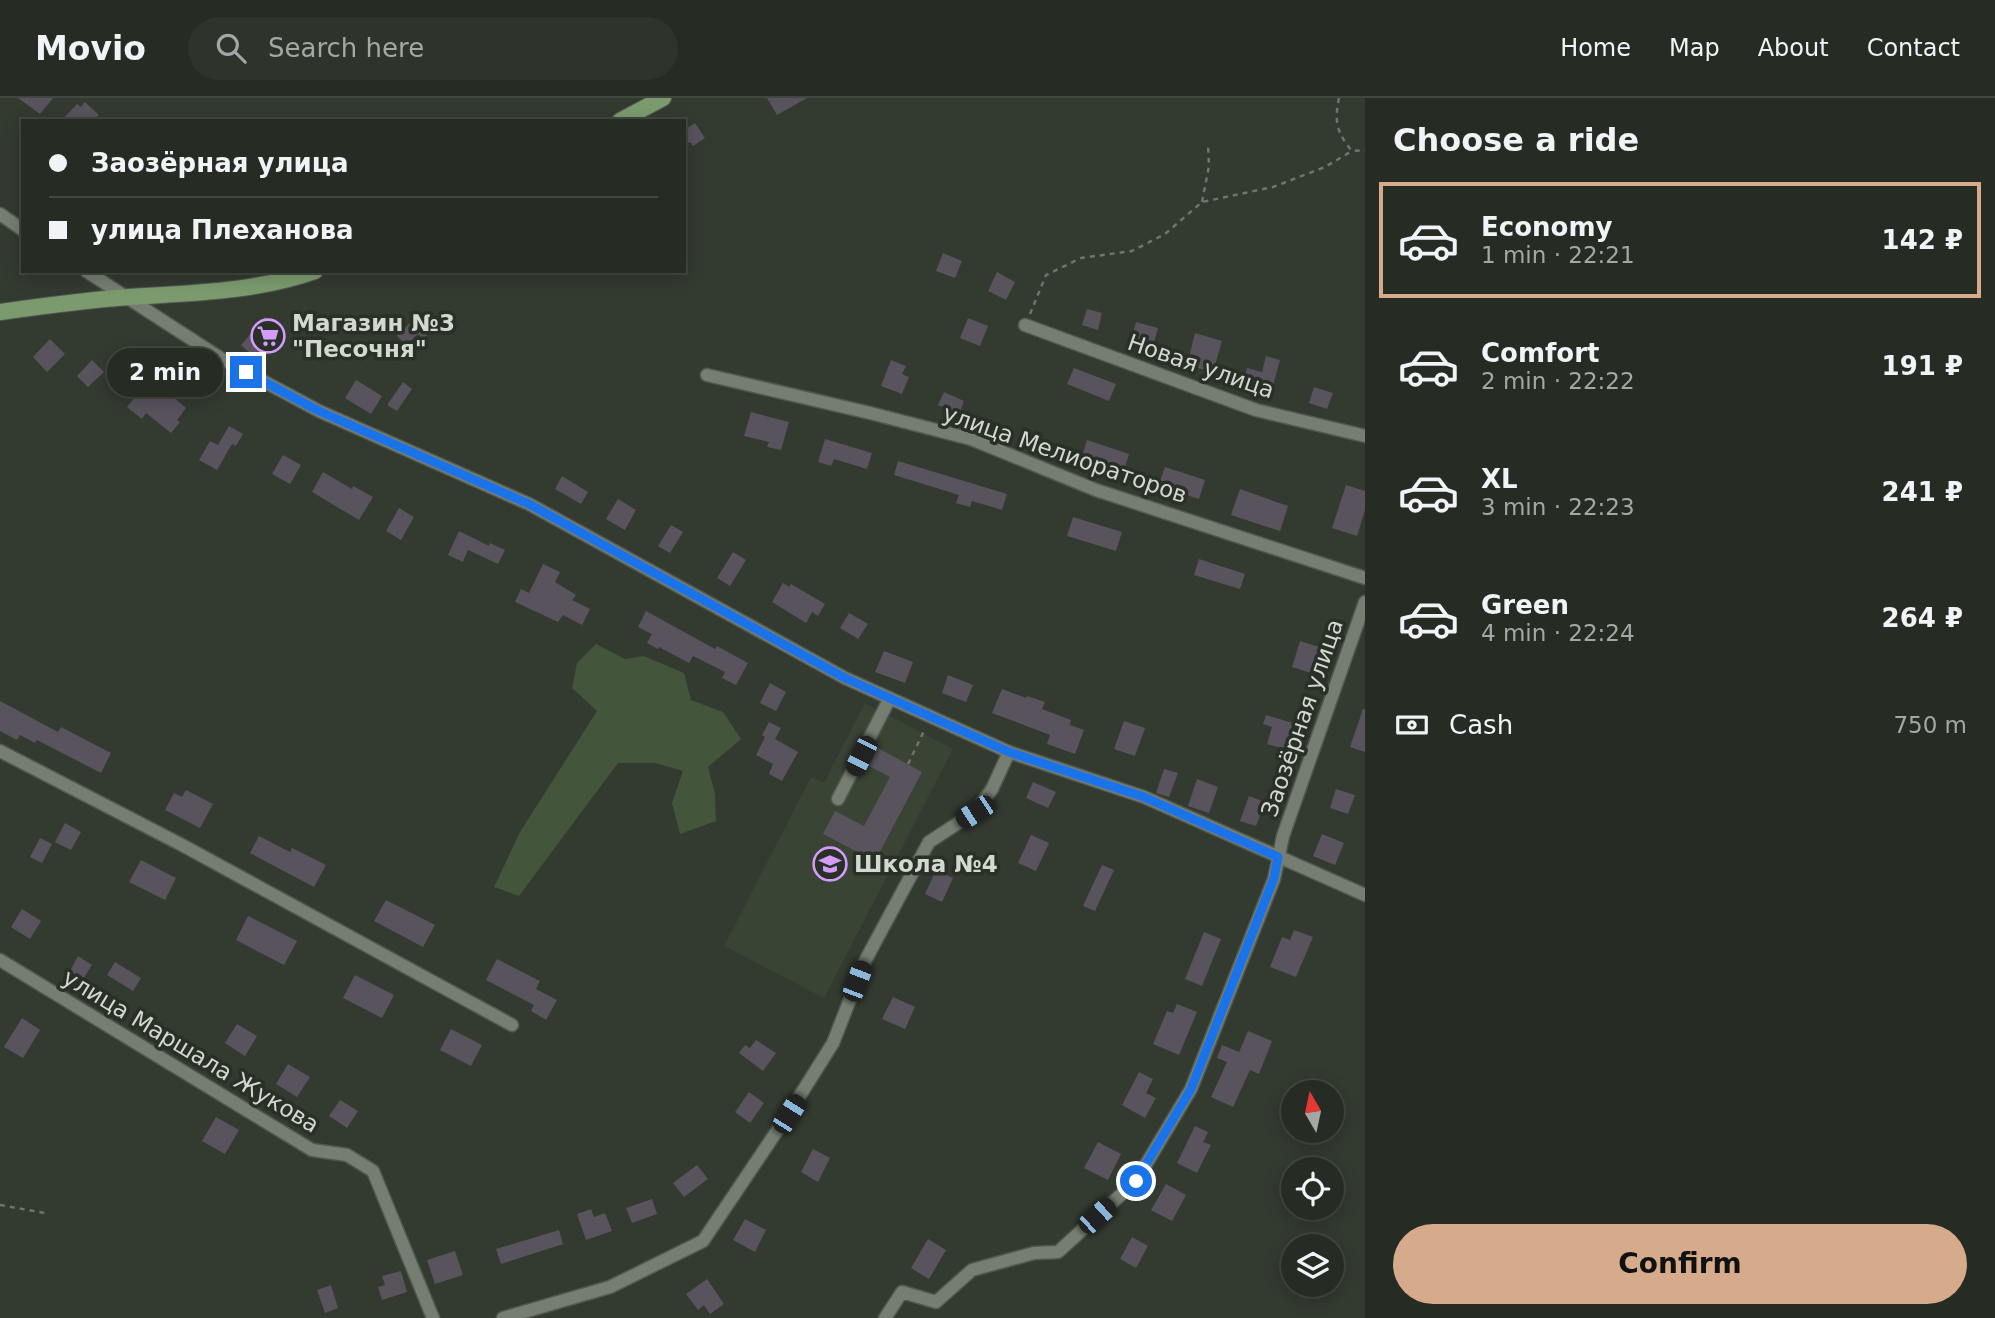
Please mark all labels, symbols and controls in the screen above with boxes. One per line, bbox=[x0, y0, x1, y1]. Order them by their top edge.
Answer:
search box bbox=[188, 17, 678, 80]
text: Movio bbox=[35, 29, 146, 68]
icon: search bbox=[212, 29, 250, 67]
text: Search here bbox=[268, 33, 424, 63]
text: Home bbox=[1560, 34, 1631, 62]
text: Map bbox=[1669, 34, 1720, 62]
text: About bbox=[1758, 34, 1829, 62]
text: Contact bbox=[1867, 34, 1960, 62]
text: Choose a ride bbox=[1393, 121, 1639, 159]
text: Заозёрная улица bbox=[91, 148, 349, 178]
icon: car bbox=[1397, 209, 1460, 272]
text: Economy bbox=[1481, 212, 1612, 242]
text: улица Плеханова bbox=[91, 215, 354, 245]
text: 142 ₽ bbox=[1882, 225, 1963, 255]
text: 1 min · 22:21 bbox=[1481, 242, 1635, 268]
place label: Магазин №3 "Песочня" bbox=[292, 310, 455, 362]
supermarket icon: Магазин №3 "Песочня" bbox=[249, 317, 287, 355]
street label: Новая улица bbox=[1124, 329, 1278, 403]
icon: car bbox=[1397, 335, 1460, 398]
text: Comfort bbox=[1481, 338, 1599, 368]
callout: 2 min bbox=[106, 348, 222, 396]
text: 191 ₽ bbox=[1882, 351, 1963, 381]
route end bbox=[230, 356, 262, 388]
text: 2 min bbox=[129, 359, 201, 385]
text: 2 min · 22:22 bbox=[1481, 368, 1635, 394]
street label: улица Мелиораторов bbox=[940, 400, 1190, 508]
icon: car bbox=[1397, 461, 1460, 524]
text: XL bbox=[1481, 464, 1518, 494]
text: 241 ₽ bbox=[1882, 477, 1963, 507]
text: 3 min · 22:23 bbox=[1481, 494, 1635, 520]
icon: car bbox=[1397, 587, 1460, 650]
text: Green bbox=[1481, 590, 1569, 620]
text: 264 ₽ bbox=[1882, 603, 1963, 633]
street label: Заозёрная улица bbox=[1256, 616, 1348, 820]
text: 4 min · 22:24 bbox=[1481, 620, 1635, 646]
icon: cash bbox=[1393, 706, 1431, 744]
text: Cash bbox=[1449, 710, 1513, 740]
text: 750 m bbox=[1893, 712, 1967, 738]
car bbox=[843, 733, 880, 779]
car bbox=[952, 792, 999, 832]
school or university icon: Школа №4 bbox=[811, 845, 849, 883]
place label: Школа №4 bbox=[854, 851, 998, 877]
car bbox=[840, 958, 875, 1004]
street label: улица Маршала Жукова bbox=[58, 964, 324, 1138]
north arrow bbox=[1281, 1080, 1344, 1143]
map controls bbox=[1281, 1080, 1344, 1297]
car bbox=[769, 1091, 810, 1137]
button: locate bbox=[1281, 1157, 1344, 1220]
route start bbox=[1120, 1165, 1152, 1197]
car bbox=[1075, 1194, 1120, 1238]
button: Confirm bbox=[1393, 1224, 1967, 1304]
button: layers bbox=[1281, 1234, 1344, 1297]

